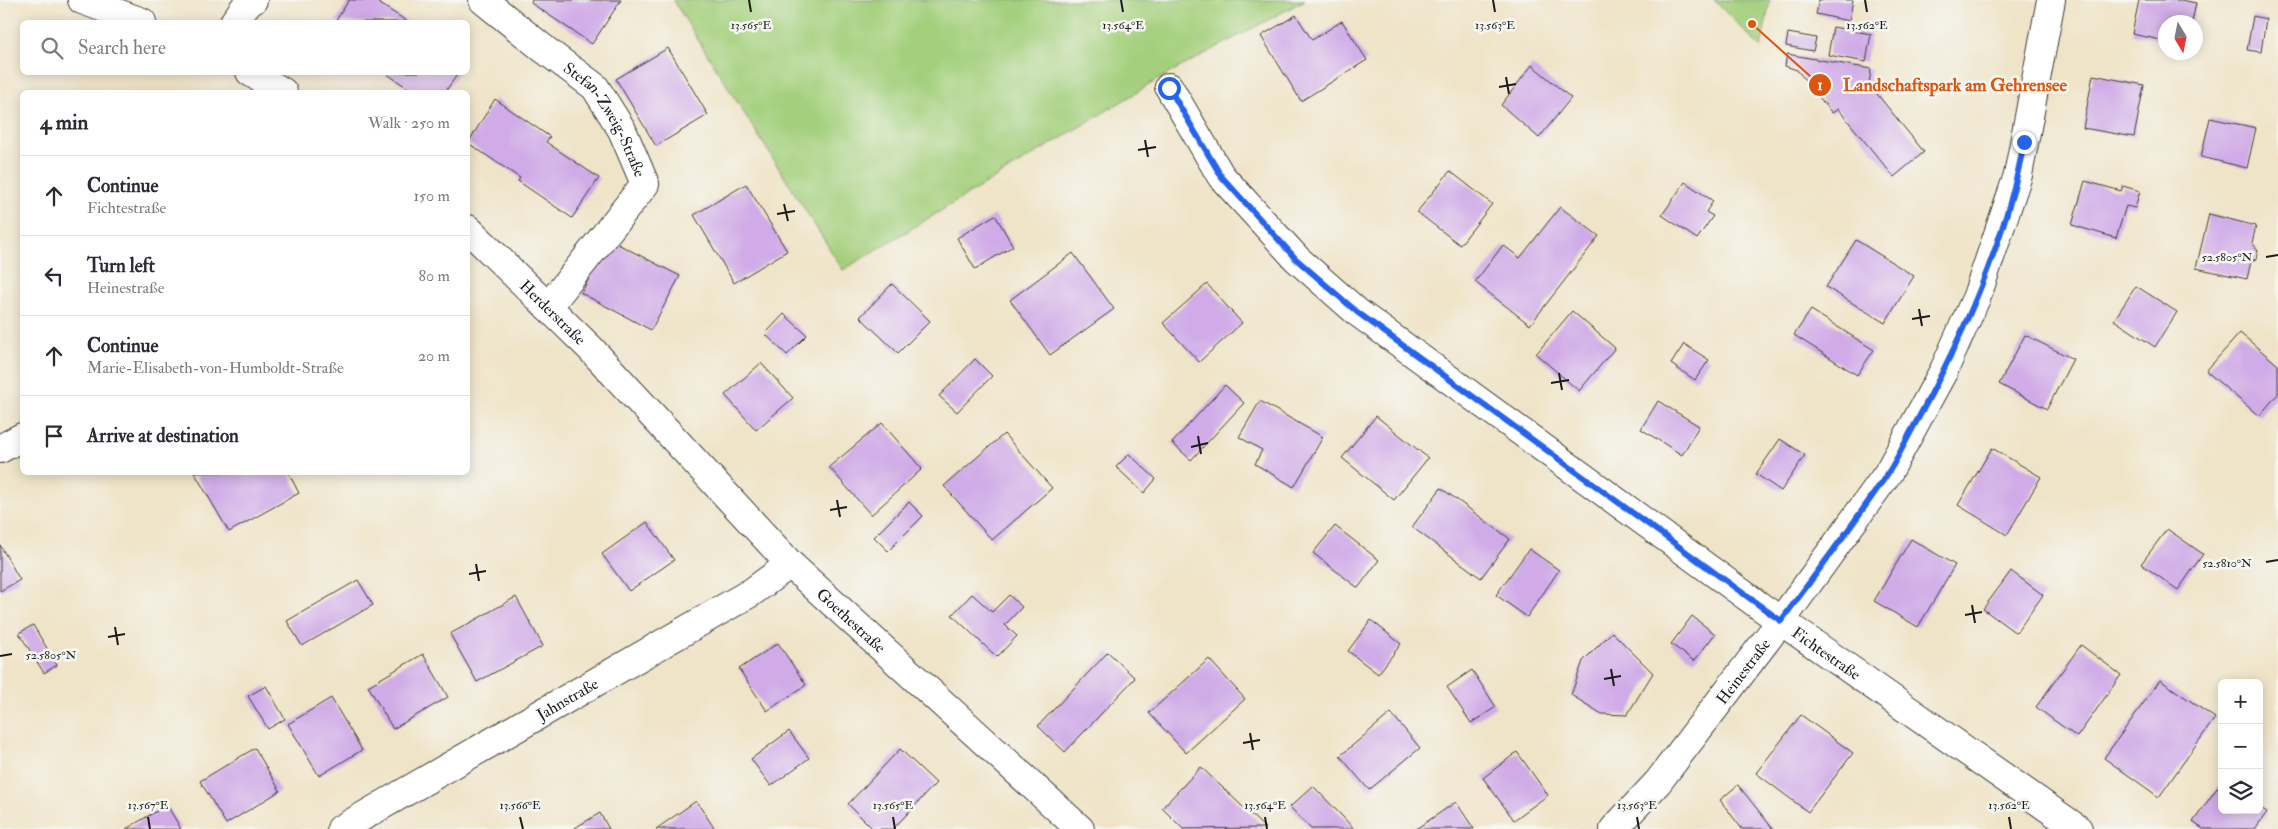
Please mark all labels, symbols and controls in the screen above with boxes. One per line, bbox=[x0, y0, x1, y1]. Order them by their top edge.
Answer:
north arrow bbox=[2158, 15, 2203, 60]
text: 13.565°E bbox=[731, 18, 772, 33]
text: 13.564°E bbox=[1102, 18, 1144, 33]
text: 13.563°E bbox=[1475, 18, 1515, 33]
text: 13.562°E bbox=[1846, 18, 1888, 33]
search box bbox=[20, 20, 470, 75]
icon: search bbox=[38, 34, 66, 62]
text: Search here bbox=[78, 36, 166, 60]
street label: Stefan-Zweig-Straße bbox=[559, 58, 650, 180]
callout: Landschaftspark am Gehrensee bbox=[1808, 69, 2077, 102]
text: Landschaftspark am Gehrensee bbox=[1843, 74, 2068, 97]
text: 1 bbox=[1817, 76, 1823, 95]
route start bbox=[1158, 77, 1181, 100]
text: 4 min bbox=[40, 109, 88, 136]
text: Walk · 250 m bbox=[368, 113, 450, 133]
route end bbox=[2013, 131, 2036, 154]
text: Continue bbox=[87, 174, 158, 198]
icon: ahead bbox=[40, 182, 68, 210]
text: 150 m bbox=[413, 186, 450, 206]
text: Fichtestraße bbox=[87, 198, 166, 218]
text: 52.5805°N bbox=[2202, 250, 2253, 265]
text: Turn left bbox=[87, 254, 155, 278]
icon: left bbox=[40, 262, 68, 290]
text: 80 m bbox=[419, 266, 450, 286]
street label: Herderstraße bbox=[515, 276, 590, 350]
text: Heinestraße bbox=[87, 278, 164, 298]
text: Continue bbox=[87, 334, 158, 358]
icon: ahead bbox=[40, 342, 68, 370]
text: 20 m bbox=[418, 346, 450, 366]
text: Marie-Elisabeth-von-Humboldt-Straße bbox=[87, 358, 344, 378]
icon: arrive bbox=[40, 422, 68, 450]
text: Arrive at destination bbox=[87, 424, 239, 448]
text: 52.5810°N bbox=[2202, 556, 2252, 571]
street label: Goethestraße bbox=[812, 584, 890, 658]
street label: Fichtestraße bbox=[1788, 623, 1864, 685]
street label: Heinestraße bbox=[1712, 635, 1775, 708]
text: 52.5805°N bbox=[26, 648, 77, 663]
street label: Jahnstraße bbox=[532, 674, 602, 726]
map controls bbox=[2218, 679, 2263, 814]
button: + bbox=[2218, 679, 2263, 724]
button: − bbox=[2218, 724, 2263, 769]
button: layers bbox=[2218, 769, 2263, 814]
text: 13.567°E bbox=[128, 798, 169, 813]
text: 13.566°E bbox=[499, 798, 541, 813]
text: 13.565°E bbox=[873, 798, 914, 813]
text: 13.564°E bbox=[1244, 798, 1286, 813]
text: 13.563°E bbox=[1617, 798, 1657, 813]
text: 13.562°E bbox=[1988, 798, 2030, 813]

